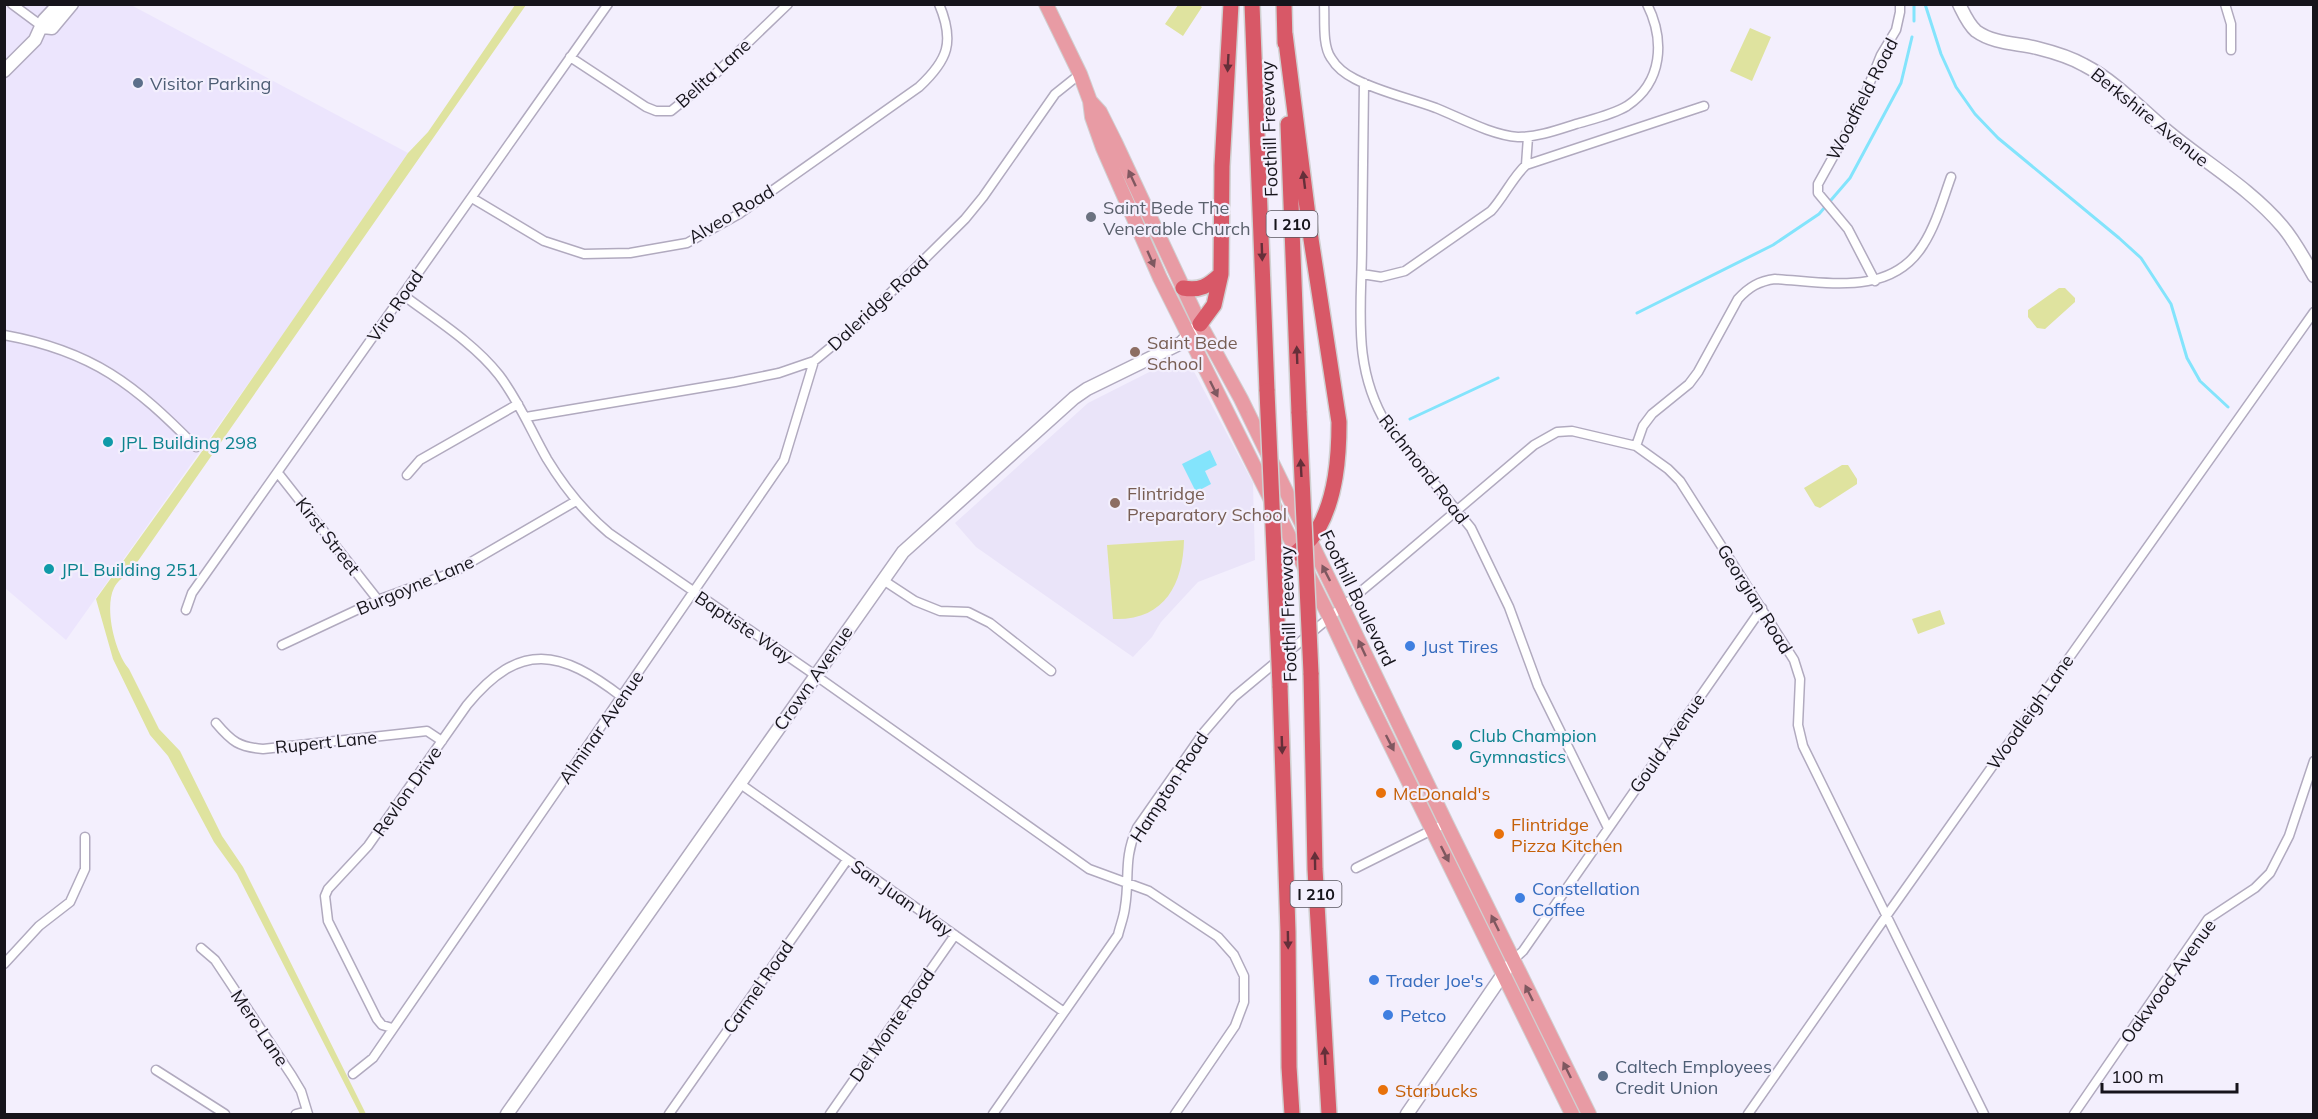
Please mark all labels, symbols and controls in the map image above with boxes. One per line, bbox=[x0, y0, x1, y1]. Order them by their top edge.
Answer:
street label: Belita Lane bbox=[671, 33, 755, 113]
street label: Woodfield Road bbox=[1821, 34, 1903, 164]
one-way arrow bbox=[1223, 53, 1232, 72]
street label: Foothill Freeway bbox=[1255, 60, 1283, 197]
street label: Berkshire Avenue bbox=[2086, 62, 2214, 172]
place label: Visitor Parking bbox=[150, 72, 271, 95]
marker: Visitor Parking bbox=[131, 76, 145, 90]
one-way arrow bbox=[1128, 169, 1137, 186]
one-way arrow bbox=[1299, 171, 1309, 190]
street label: Alveo Road bbox=[684, 179, 778, 249]
place label: Saint Bede The Venerable Church bbox=[1103, 196, 1251, 240]
marker: Saint Bede The Venerable Church bbox=[1084, 210, 1098, 224]
road number: I 210 bbox=[1266, 211, 1318, 237]
one-way arrow bbox=[1257, 242, 1267, 261]
street label: Daleridge Road bbox=[823, 250, 933, 356]
one-way arrow bbox=[1147, 251, 1156, 268]
street label: Viro Road bbox=[362, 266, 428, 346]
place label: Saint Bede School bbox=[1147, 331, 1237, 375]
marker: Saint Bede School bbox=[1128, 345, 1142, 359]
one-way arrow bbox=[1292, 345, 1301, 364]
one-way arrow bbox=[1210, 380, 1219, 397]
street label: Richmond Road bbox=[1374, 410, 1474, 528]
place label: JPL Building 298 bbox=[120, 431, 257, 454]
marker: JPL Building 298 bbox=[101, 435, 115, 449]
one-way arrow bbox=[1297, 458, 1306, 477]
place label: Flintridge Preparatory School bbox=[1127, 482, 1287, 526]
street label: Kirst Street bbox=[291, 493, 365, 579]
marker: Flintridge Preparatory School bbox=[1108, 496, 1122, 510]
street label: Foothill Boulevard bbox=[1315, 526, 1401, 670]
street label: Georgian Road bbox=[1712, 540, 1798, 658]
street label: Foothill Freeway bbox=[1274, 545, 1302, 682]
street label: Burgoyne Lane bbox=[353, 550, 477, 620]
place label: JPL Building 251 bbox=[61, 558, 198, 581]
marker: JPL Building 251 bbox=[42, 562, 56, 576]
one-way arrow bbox=[1321, 564, 1331, 581]
street label: Baptiste Way bbox=[691, 586, 798, 668]
street label: Crown Avenue bbox=[768, 621, 858, 735]
place label: Just Tires bbox=[1422, 635, 1499, 658]
one-way arrow bbox=[1358, 639, 1367, 656]
marker: Just Tires bbox=[1403, 639, 1417, 653]
street label: Woodleigh Lane bbox=[1982, 650, 2078, 774]
street label: Alminar Avenue bbox=[553, 666, 649, 788]
street label: Gould Avenue bbox=[1624, 689, 1710, 797]
place label: Club Champion Gymnastics bbox=[1469, 724, 1597, 768]
street label: Rupert Lane bbox=[274, 725, 378, 759]
street label: Hampton Road bbox=[1125, 727, 1213, 847]
one-way arrow bbox=[1277, 735, 1287, 754]
one-way arrow bbox=[1385, 735, 1395, 752]
marker: Club Champion Gymnastics bbox=[1450, 738, 1464, 752]
street label: Revlon Drive bbox=[368, 741, 446, 841]
place label: McDonald's bbox=[1393, 782, 1490, 805]
marker: McDonald's bbox=[1374, 786, 1388, 800]
place label: Flintridge Pizza Kitchen bbox=[1511, 813, 1623, 857]
marker: Flintridge Pizza Kitchen bbox=[1492, 827, 1506, 841]
one-way arrow bbox=[1440, 846, 1450, 863]
one-way arrow bbox=[1310, 852, 1319, 871]
street label: San Juan Way bbox=[847, 854, 958, 942]
place label: Constellation Coffee bbox=[1532, 877, 1640, 921]
road number: I 210 bbox=[1290, 881, 1342, 907]
marker: Constellation Coffee bbox=[1513, 891, 1527, 905]
one-way arrow bbox=[1490, 914, 1499, 931]
street label: Oakwood Avenue bbox=[2115, 914, 2221, 1048]
one-way arrow bbox=[1283, 930, 1293, 949]
street label: Carmel Road bbox=[718, 936, 798, 1038]
street label: Del Monte Road bbox=[844, 964, 940, 1086]
place label: Trader Joe's bbox=[1386, 969, 1484, 992]
marker: Trader Joe's bbox=[1367, 973, 1381, 987]
street label: Mero Lane bbox=[226, 985, 294, 1071]
one-way arrow bbox=[1524, 985, 1533, 1002]
place label: Petco bbox=[1400, 1004, 1446, 1027]
marker: Petco bbox=[1381, 1008, 1395, 1022]
one-way arrow bbox=[1321, 1047, 1330, 1066]
place label: Caltech Employees Credit Union bbox=[1615, 1055, 1772, 1099]
scale bar bbox=[2102, 1056, 2237, 1094]
one-way arrow bbox=[1562, 1061, 1572, 1079]
text: 100 m bbox=[2111, 1065, 2164, 1088]
marker: Caltech Employees Credit Union bbox=[1596, 1069, 1610, 1083]
place label: Starbucks bbox=[1395, 1079, 1478, 1102]
marker: Starbucks bbox=[1376, 1083, 1390, 1097]

